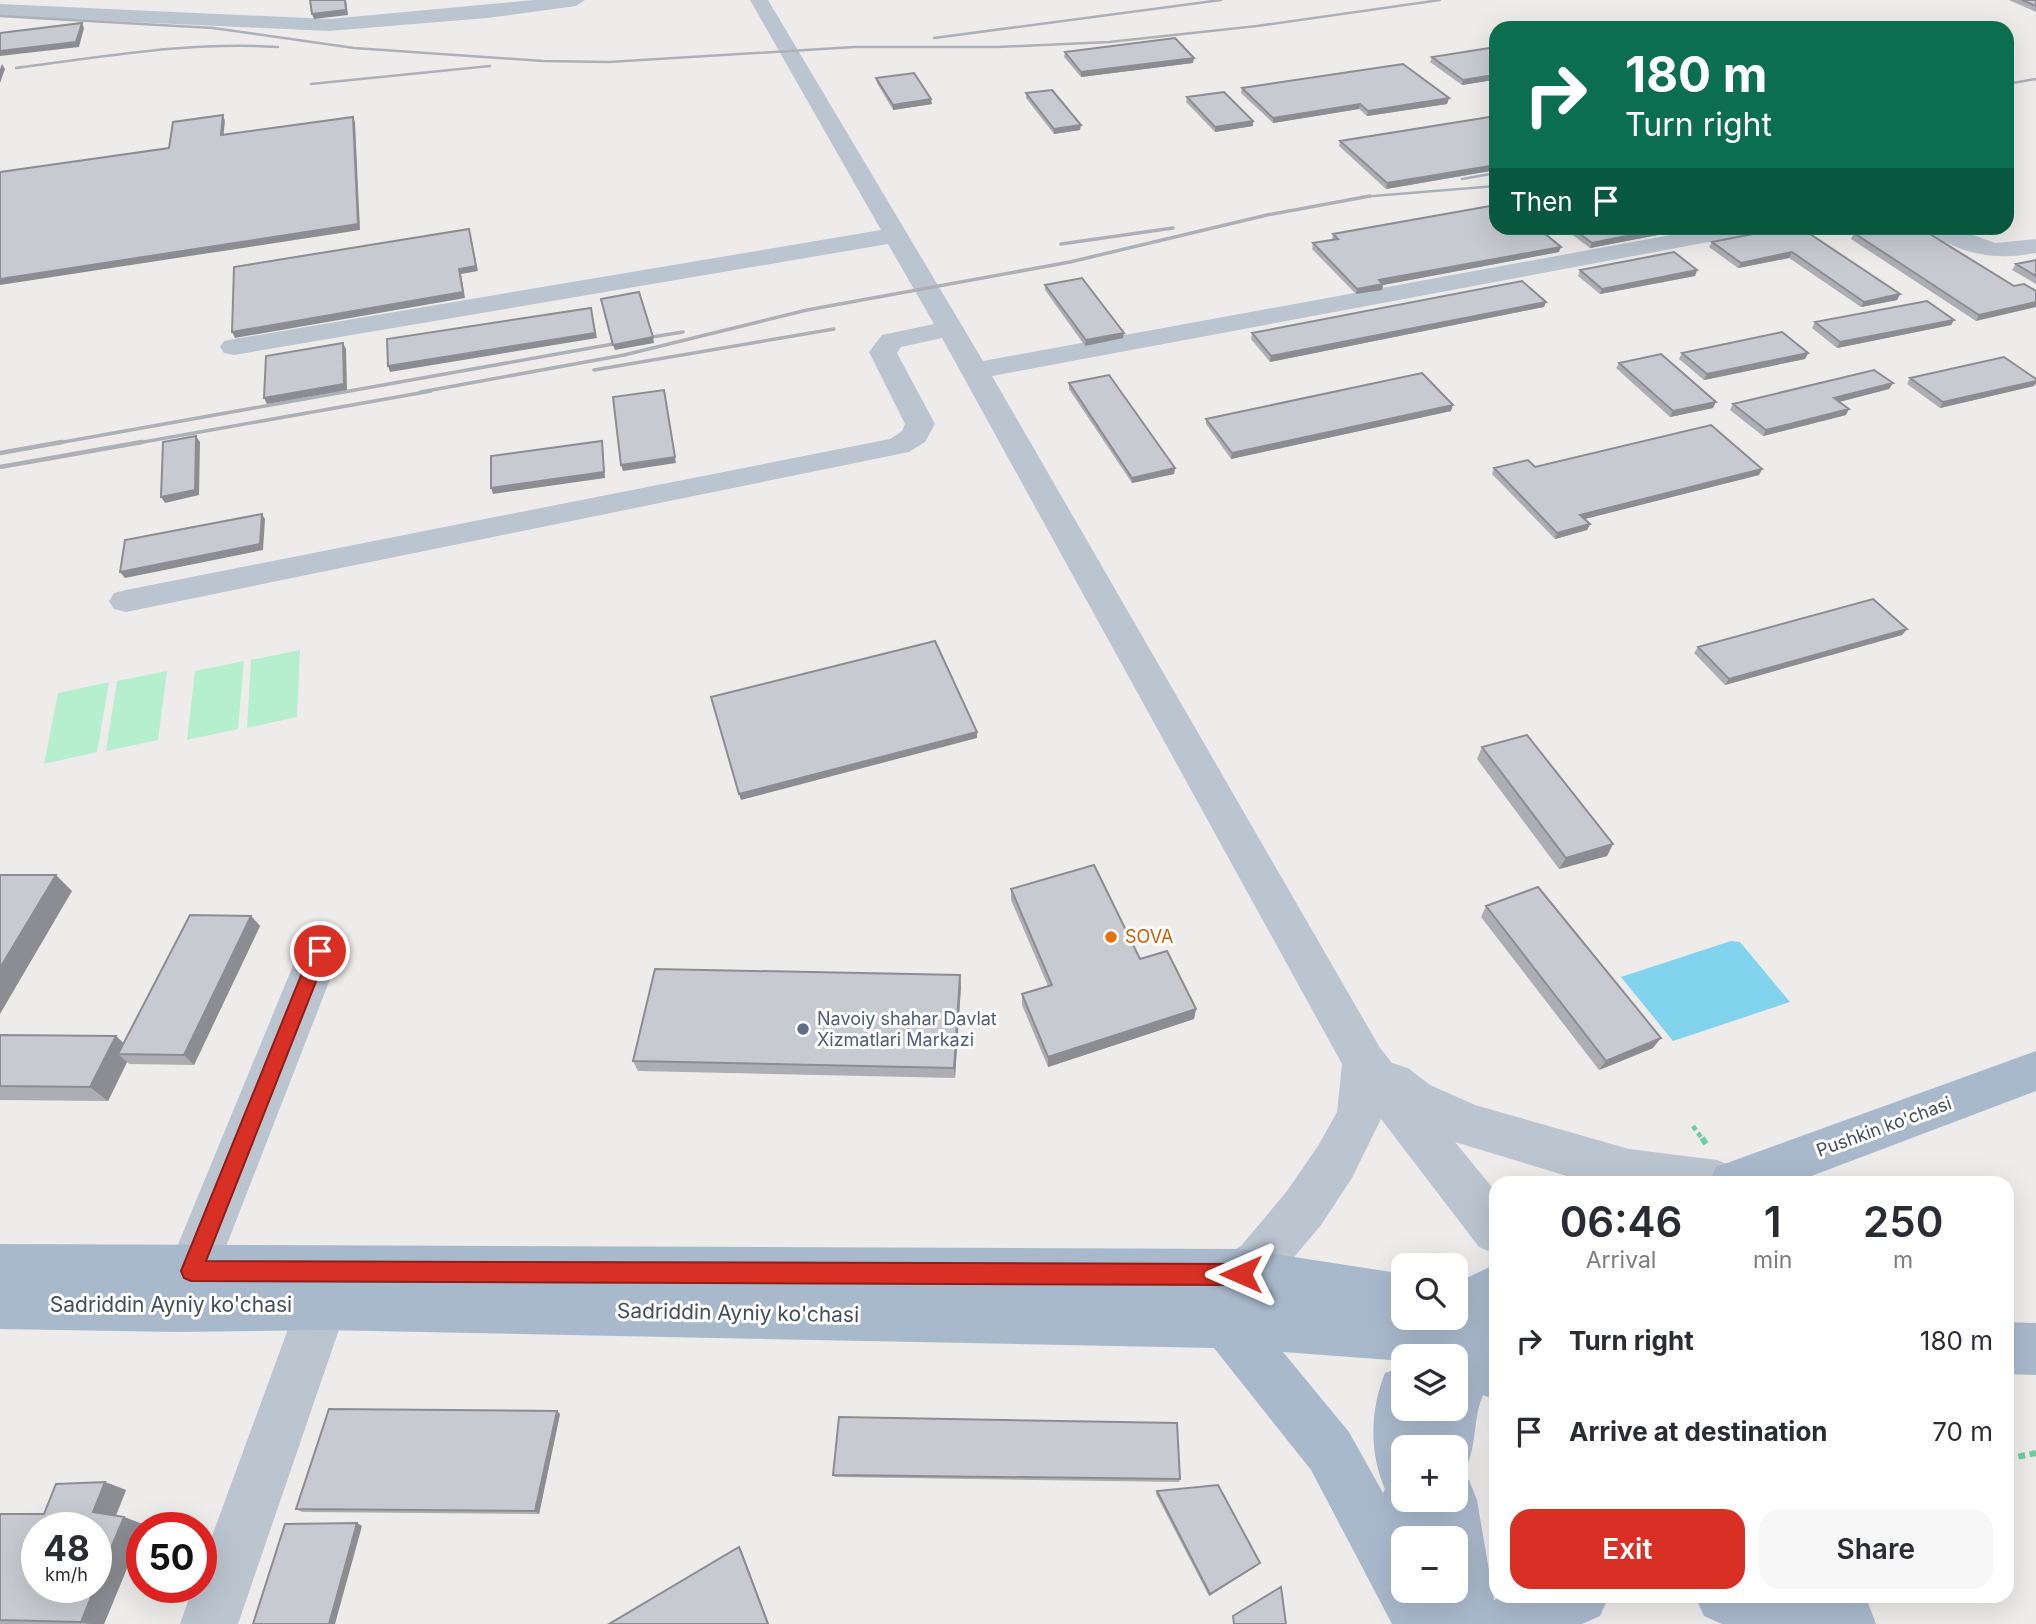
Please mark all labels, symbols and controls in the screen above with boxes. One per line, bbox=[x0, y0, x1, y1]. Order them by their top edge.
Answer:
text: 180 m bbox=[1625, 45, 1767, 104]
icon: right bbox=[1510, 49, 1601, 140]
text: Turn right bbox=[1625, 105, 1772, 144]
icon: arrive bbox=[1587, 182, 1625, 220]
text: Then bbox=[1510, 186, 1573, 217]
pin bbox=[290, 921, 350, 981]
place label: SOVA bbox=[1125, 926, 1173, 947]
marker: SOVA bbox=[1103, 929, 1119, 945]
icon: arrive bbox=[301, 932, 339, 970]
place label: Navoiy shahar Davlat Xizmatlari Markazi bbox=[817, 1008, 997, 1050]
marker: Navoiy shahar Davlat Xizmatlari Markazi bbox=[795, 1021, 811, 1037]
street label: Pushkin ko'chasi bbox=[1813, 1092, 1954, 1161]
text: 06:46 bbox=[1560, 1196, 1682, 1247]
text: 1 bbox=[1764, 1196, 1782, 1247]
text: 250 bbox=[1863, 1196, 1943, 1247]
position arrow bbox=[1204, 1237, 1278, 1311]
text: Arrival bbox=[1586, 1246, 1656, 1274]
text: min bbox=[1753, 1246, 1792, 1274]
text: m bbox=[1893, 1246, 1913, 1274]
map controls bbox=[1391, 1253, 1468, 1603]
button: search bbox=[1391, 1253, 1468, 1330]
street label: Sadriddin Ayniy ko'chasi bbox=[50, 1292, 292, 1317]
street label: Sadriddin Ayniy ko'chasi bbox=[617, 1298, 859, 1327]
icon: right bbox=[1510, 1322, 1548, 1360]
text: Turn right bbox=[1569, 1325, 1694, 1356]
text: 180 m bbox=[1920, 1325, 1993, 1356]
button: layers bbox=[1391, 1344, 1468, 1421]
icon: arrive bbox=[1510, 1413, 1548, 1451]
text: Arrive at destination bbox=[1569, 1416, 1828, 1447]
text: 70 m bbox=[1932, 1416, 1993, 1447]
button: + bbox=[1391, 1435, 1468, 1512]
button: Exit bbox=[1510, 1509, 1745, 1589]
button: Share bbox=[1759, 1509, 1993, 1589]
speed limit sign: 50 bbox=[126, 1512, 217, 1603]
button: − bbox=[1391, 1526, 1468, 1603]
text: 48 bbox=[43, 1527, 90, 1569]
text: km/h bbox=[45, 1564, 88, 1585]

